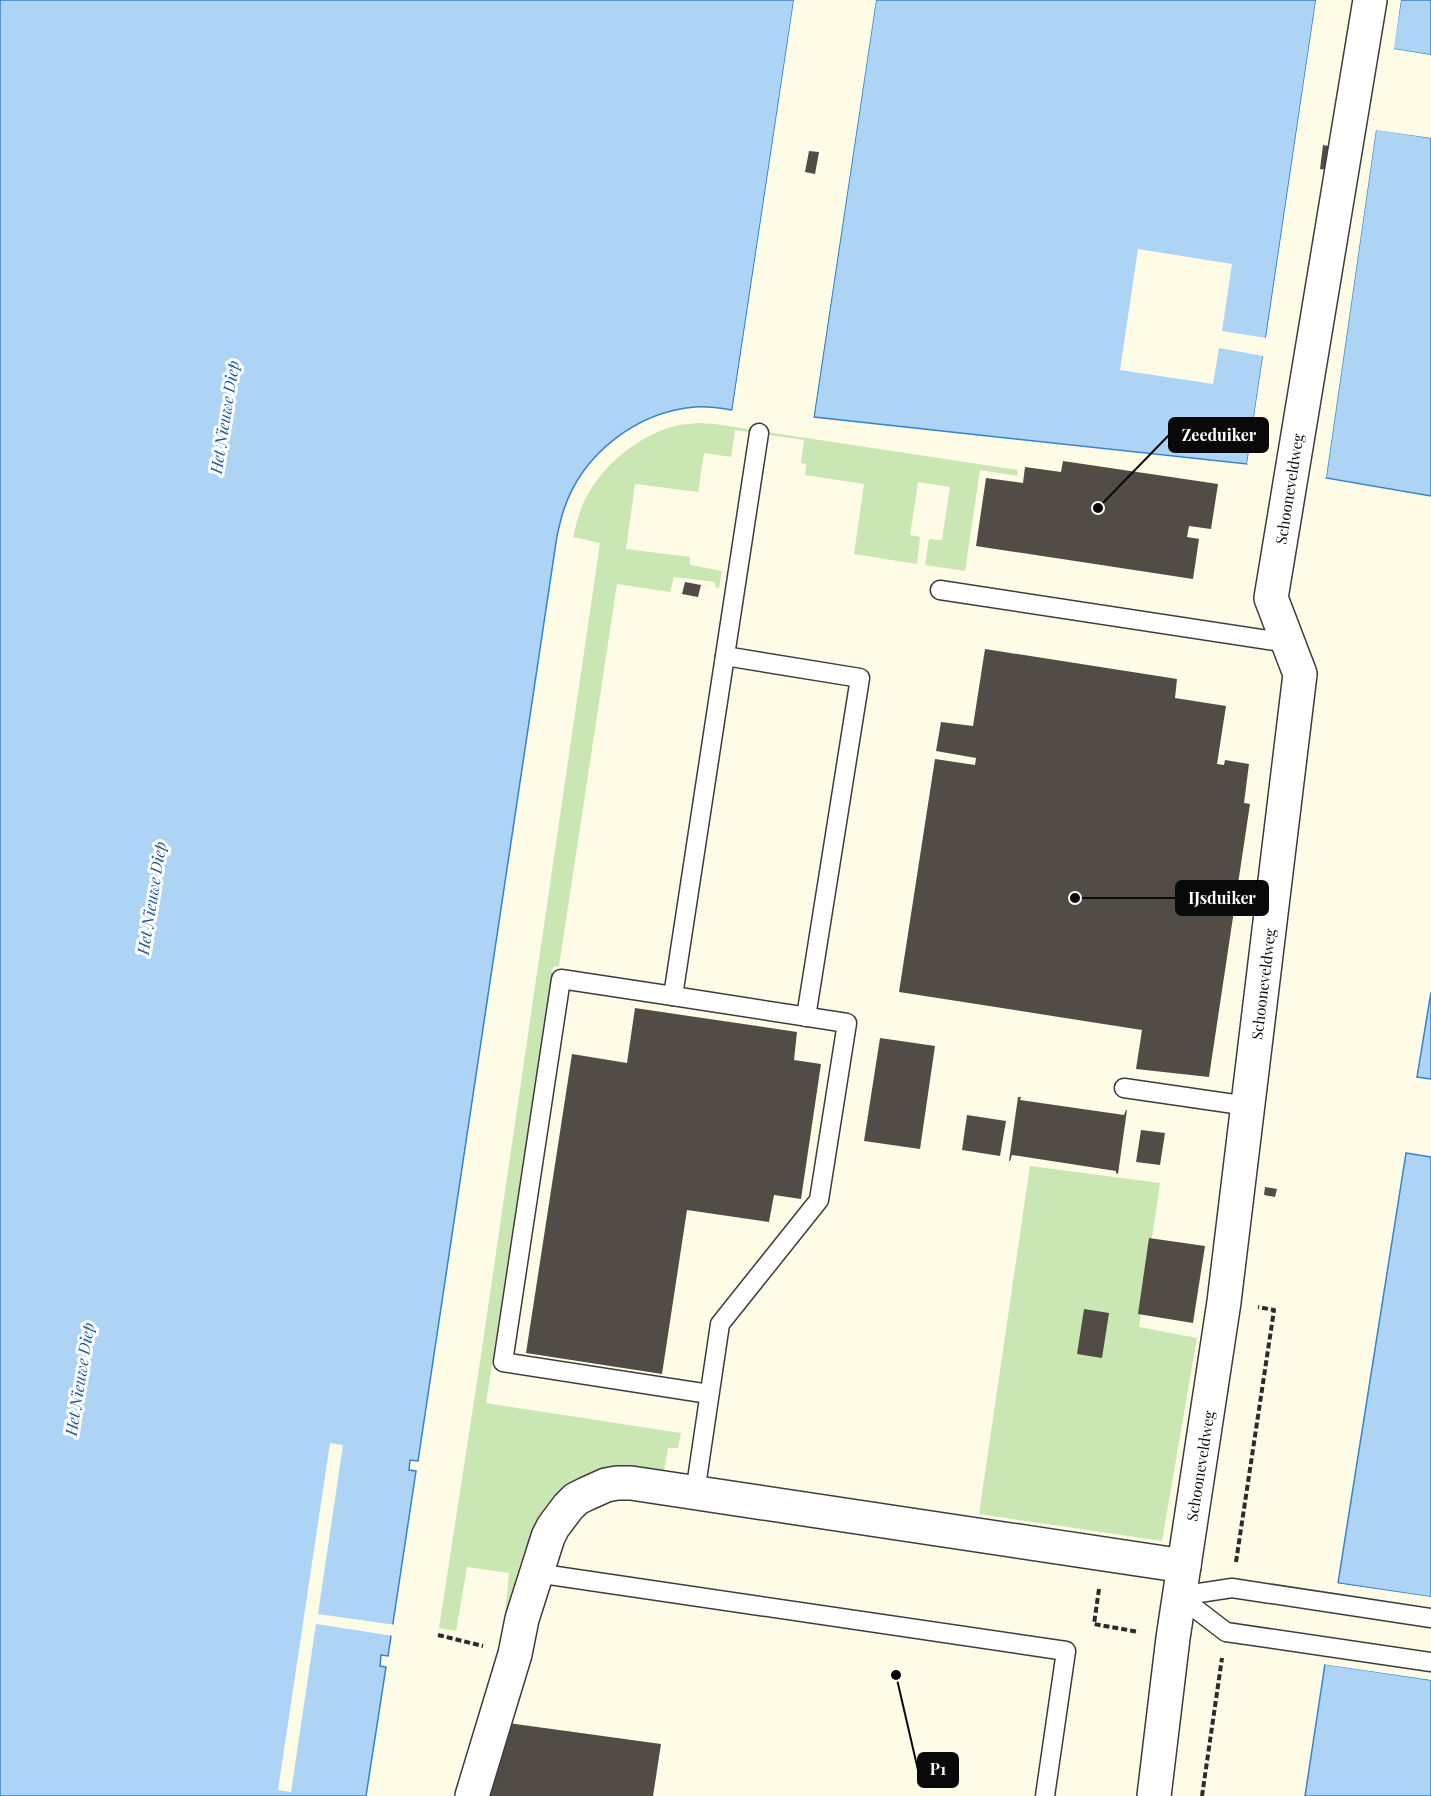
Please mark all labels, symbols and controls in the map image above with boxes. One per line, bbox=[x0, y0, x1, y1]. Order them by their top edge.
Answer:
water label: Het Nieuwe Diep bbox=[205, 359, 243, 476]
callout: Zeeduiker bbox=[1169, 418, 1268, 452]
text: Zeeduiker bbox=[1182, 424, 1257, 445]
street label: Schooneveldweg bbox=[1270, 432, 1308, 546]
water label: Het Nieuwe Diep bbox=[132, 840, 170, 957]
callout: IJsduiker bbox=[1176, 881, 1268, 915]
text: IJsduiker bbox=[1188, 887, 1256, 908]
street label: Schooneveldweg bbox=[1246, 927, 1280, 1041]
water label: Het Nieuwe Diep bbox=[60, 1321, 98, 1438]
street label: Schooneveldweg bbox=[1181, 1409, 1219, 1523]
callout: P1 bbox=[918, 1753, 958, 1787]
text: P1 bbox=[930, 1758, 946, 1779]

